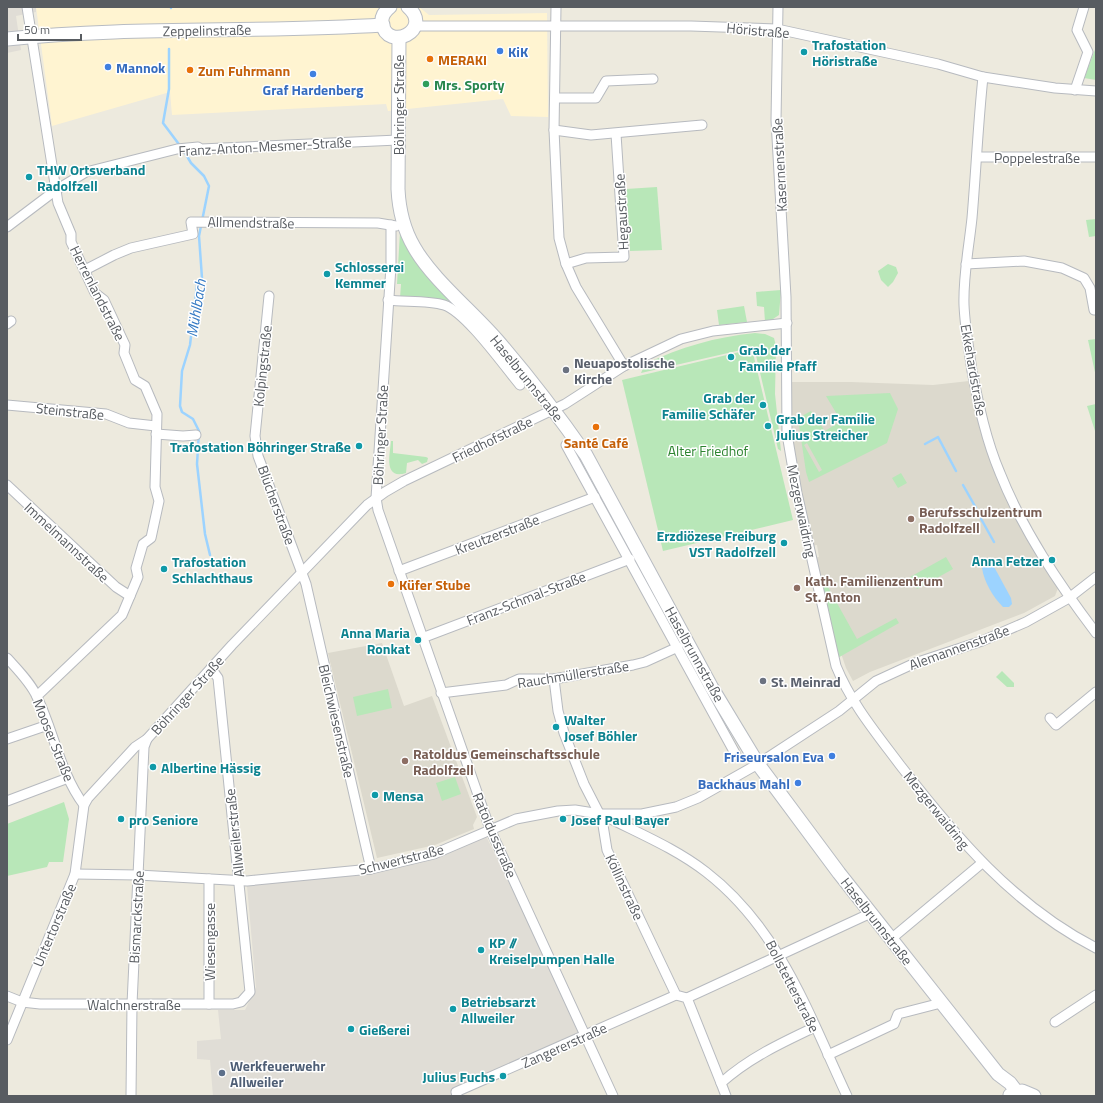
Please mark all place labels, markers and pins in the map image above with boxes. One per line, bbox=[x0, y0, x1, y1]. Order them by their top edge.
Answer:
place label: Trafostation Höristraße bbox=[812, 34, 886, 71]
place label: KiK bbox=[508, 41, 529, 62]
marker: KiK bbox=[495, 46, 505, 56]
marker: Trafostation Höristraße bbox=[799, 47, 809, 57]
place label: MERAKI bbox=[438, 49, 487, 70]
marker: MERAKI bbox=[425, 54, 435, 64]
place label: Mannok bbox=[116, 57, 166, 78]
place label: Zum Fuhrmann bbox=[198, 60, 290, 81]
marker: Mannok bbox=[103, 62, 113, 72]
marker: Zum Fuhrmann bbox=[185, 65, 195, 75]
marker: Graf Hardenberg bbox=[308, 69, 318, 79]
place label: Mrs. Sporty bbox=[434, 74, 504, 95]
place label: Graf Hardenberg bbox=[263, 79, 364, 100]
marker: Mrs. Sporty bbox=[421, 79, 431, 89]
place label: THW Ortsverband Radolfzell bbox=[37, 159, 145, 196]
marker: THW Ortsverband Radolfzell bbox=[24, 172, 34, 182]
place label: Schlosserei Kemmer bbox=[335, 256, 404, 293]
marker: Schlosserei Kemmer bbox=[322, 269, 332, 279]
place label: Grab der Familie Pfaff bbox=[739, 339, 817, 376]
place label: Neuapostolische Kirche bbox=[574, 352, 675, 389]
marker: Grab der Familie Pfaff bbox=[726, 352, 736, 362]
marker: Neuapostolische Kirche bbox=[561, 365, 571, 375]
place label: Grab der Familie Schäfer bbox=[662, 387, 755, 424]
marker: Grab der Familie Schäfer bbox=[758, 400, 768, 410]
place label: Grab der Familie Julius Streicher bbox=[776, 408, 875, 445]
marker: Grab der Familie Julius Streicher bbox=[763, 421, 773, 431]
marker: Santé Café bbox=[591, 422, 601, 432]
place label: Santé Café bbox=[564, 432, 628, 453]
place label: Trafostation Böhringer Straße bbox=[170, 436, 351, 457]
marker: Trafostation Böhringer Straße bbox=[354, 441, 364, 451]
place label: Berufsschulzentrum Radolfzell bbox=[919, 501, 1042, 538]
marker: Berufsschulzentrum Radolfzell bbox=[906, 514, 916, 524]
place label: Erzdiözese Freiburg VST Radolfzell bbox=[656, 525, 777, 562]
marker: Erzdiözese Freiburg VST Radolfzell bbox=[779, 538, 789, 548]
place label: Anna Fetzer bbox=[972, 550, 1044, 571]
place label: Trafostation Schlachthaus bbox=[172, 551, 253, 588]
marker: Anna Fetzer bbox=[1047, 555, 1057, 565]
marker: Trafostation Schlachthaus bbox=[159, 564, 169, 574]
place label: Kath. Familienzentrum St. Anton bbox=[805, 570, 943, 607]
place label: Küfer Stube bbox=[399, 574, 470, 595]
marker: Küfer Stube bbox=[386, 579, 396, 589]
marker: Kath. Familienzentrum St. Anton bbox=[792, 583, 802, 593]
place label: Anna Maria Ronkat bbox=[341, 622, 410, 659]
marker: Anna Maria Ronkat bbox=[413, 635, 423, 645]
place label: St. Meinrad bbox=[771, 671, 841, 692]
marker: St. Meinrad bbox=[758, 676, 768, 686]
place label: Walter Josef Böhler bbox=[564, 709, 637, 746]
marker: Walter Josef Böhler bbox=[551, 722, 561, 732]
place label: Ratoldus Gemeinschaftsschule Radolfzell bbox=[413, 743, 600, 780]
place label: Friseursalon Eva bbox=[724, 746, 824, 767]
marker: Friseursalon Eva bbox=[827, 751, 837, 761]
marker: Ratoldus Gemeinschaftsschule Radolfzell bbox=[400, 756, 410, 766]
place label: Albertine Hässig bbox=[161, 757, 261, 778]
marker: Albertine Hässig bbox=[148, 762, 158, 772]
place label: Backhaus Mahl bbox=[698, 773, 790, 794]
marker: Backhaus Mahl bbox=[793, 778, 803, 788]
place label: Mensa bbox=[383, 785, 424, 806]
marker: Mensa bbox=[370, 790, 380, 800]
place label: pro Seniore bbox=[129, 809, 198, 830]
place label: Josef Paul Bayer bbox=[571, 809, 669, 830]
marker: pro Seniore bbox=[116, 814, 126, 824]
marker: Josef Paul Bayer bbox=[558, 814, 568, 824]
place label: KP // Kreiselpumpen Halle bbox=[489, 932, 615, 969]
marker: KP // Kreiselpumpen Halle bbox=[476, 945, 486, 955]
place label: Betriebsarzt Allweiler bbox=[461, 991, 536, 1028]
marker: Betriebsarzt Allweiler bbox=[448, 1004, 458, 1014]
place label: Gießerei bbox=[359, 1019, 410, 1040]
marker: Gießerei bbox=[346, 1024, 356, 1034]
place label: Werkfeuerwehr Allweiler bbox=[230, 1055, 325, 1092]
place label: Julius Fuchs bbox=[423, 1066, 495, 1087]
marker: Werkfeuerwehr Allweiler bbox=[217, 1068, 227, 1078]
marker: Julius Fuchs bbox=[498, 1071, 508, 1081]

